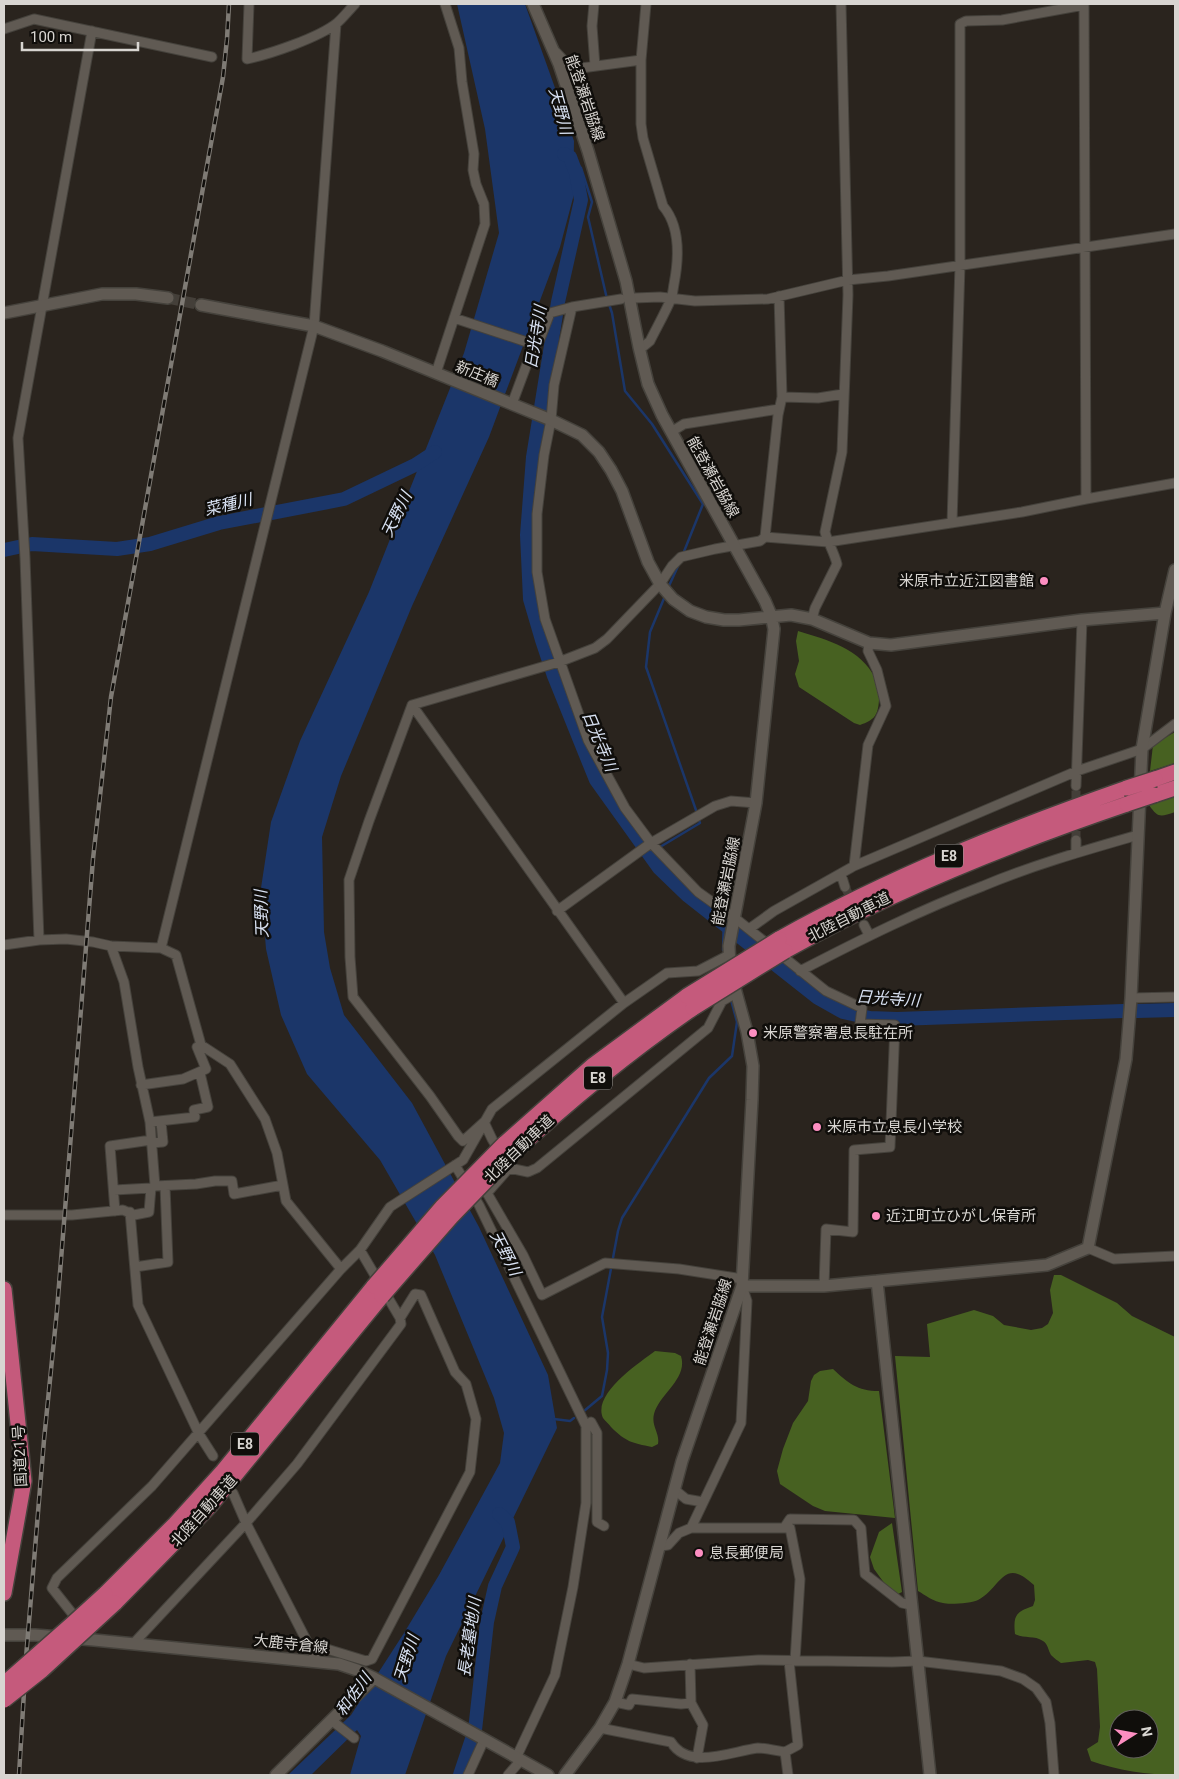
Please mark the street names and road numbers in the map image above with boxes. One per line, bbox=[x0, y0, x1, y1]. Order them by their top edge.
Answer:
street label: 能登瀬岩脇線 bbox=[562, 53, 608, 143]
street label: 新庄橋 bbox=[453, 357, 501, 391]
street label: 能登瀬岩脇線 bbox=[683, 433, 743, 521]
street label: 能登瀬岩脇線 bbox=[709, 835, 743, 927]
road number: E8 bbox=[935, 844, 963, 868]
street label: 北陸自動車道 bbox=[805, 889, 893, 945]
road number: E8 bbox=[584, 1066, 612, 1090]
street label: 北陸自動車道 bbox=[480, 1111, 558, 1187]
street label: 能登瀬岩脇線 bbox=[691, 1276, 735, 1368]
street label: 国道21号 bbox=[9, 1425, 31, 1487]
road number: E8 bbox=[231, 1432, 259, 1456]
street label: 北陸自動車道 bbox=[167, 1472, 241, 1550]
street label: 大鹿寺倉線 bbox=[253, 1631, 329, 1657]

